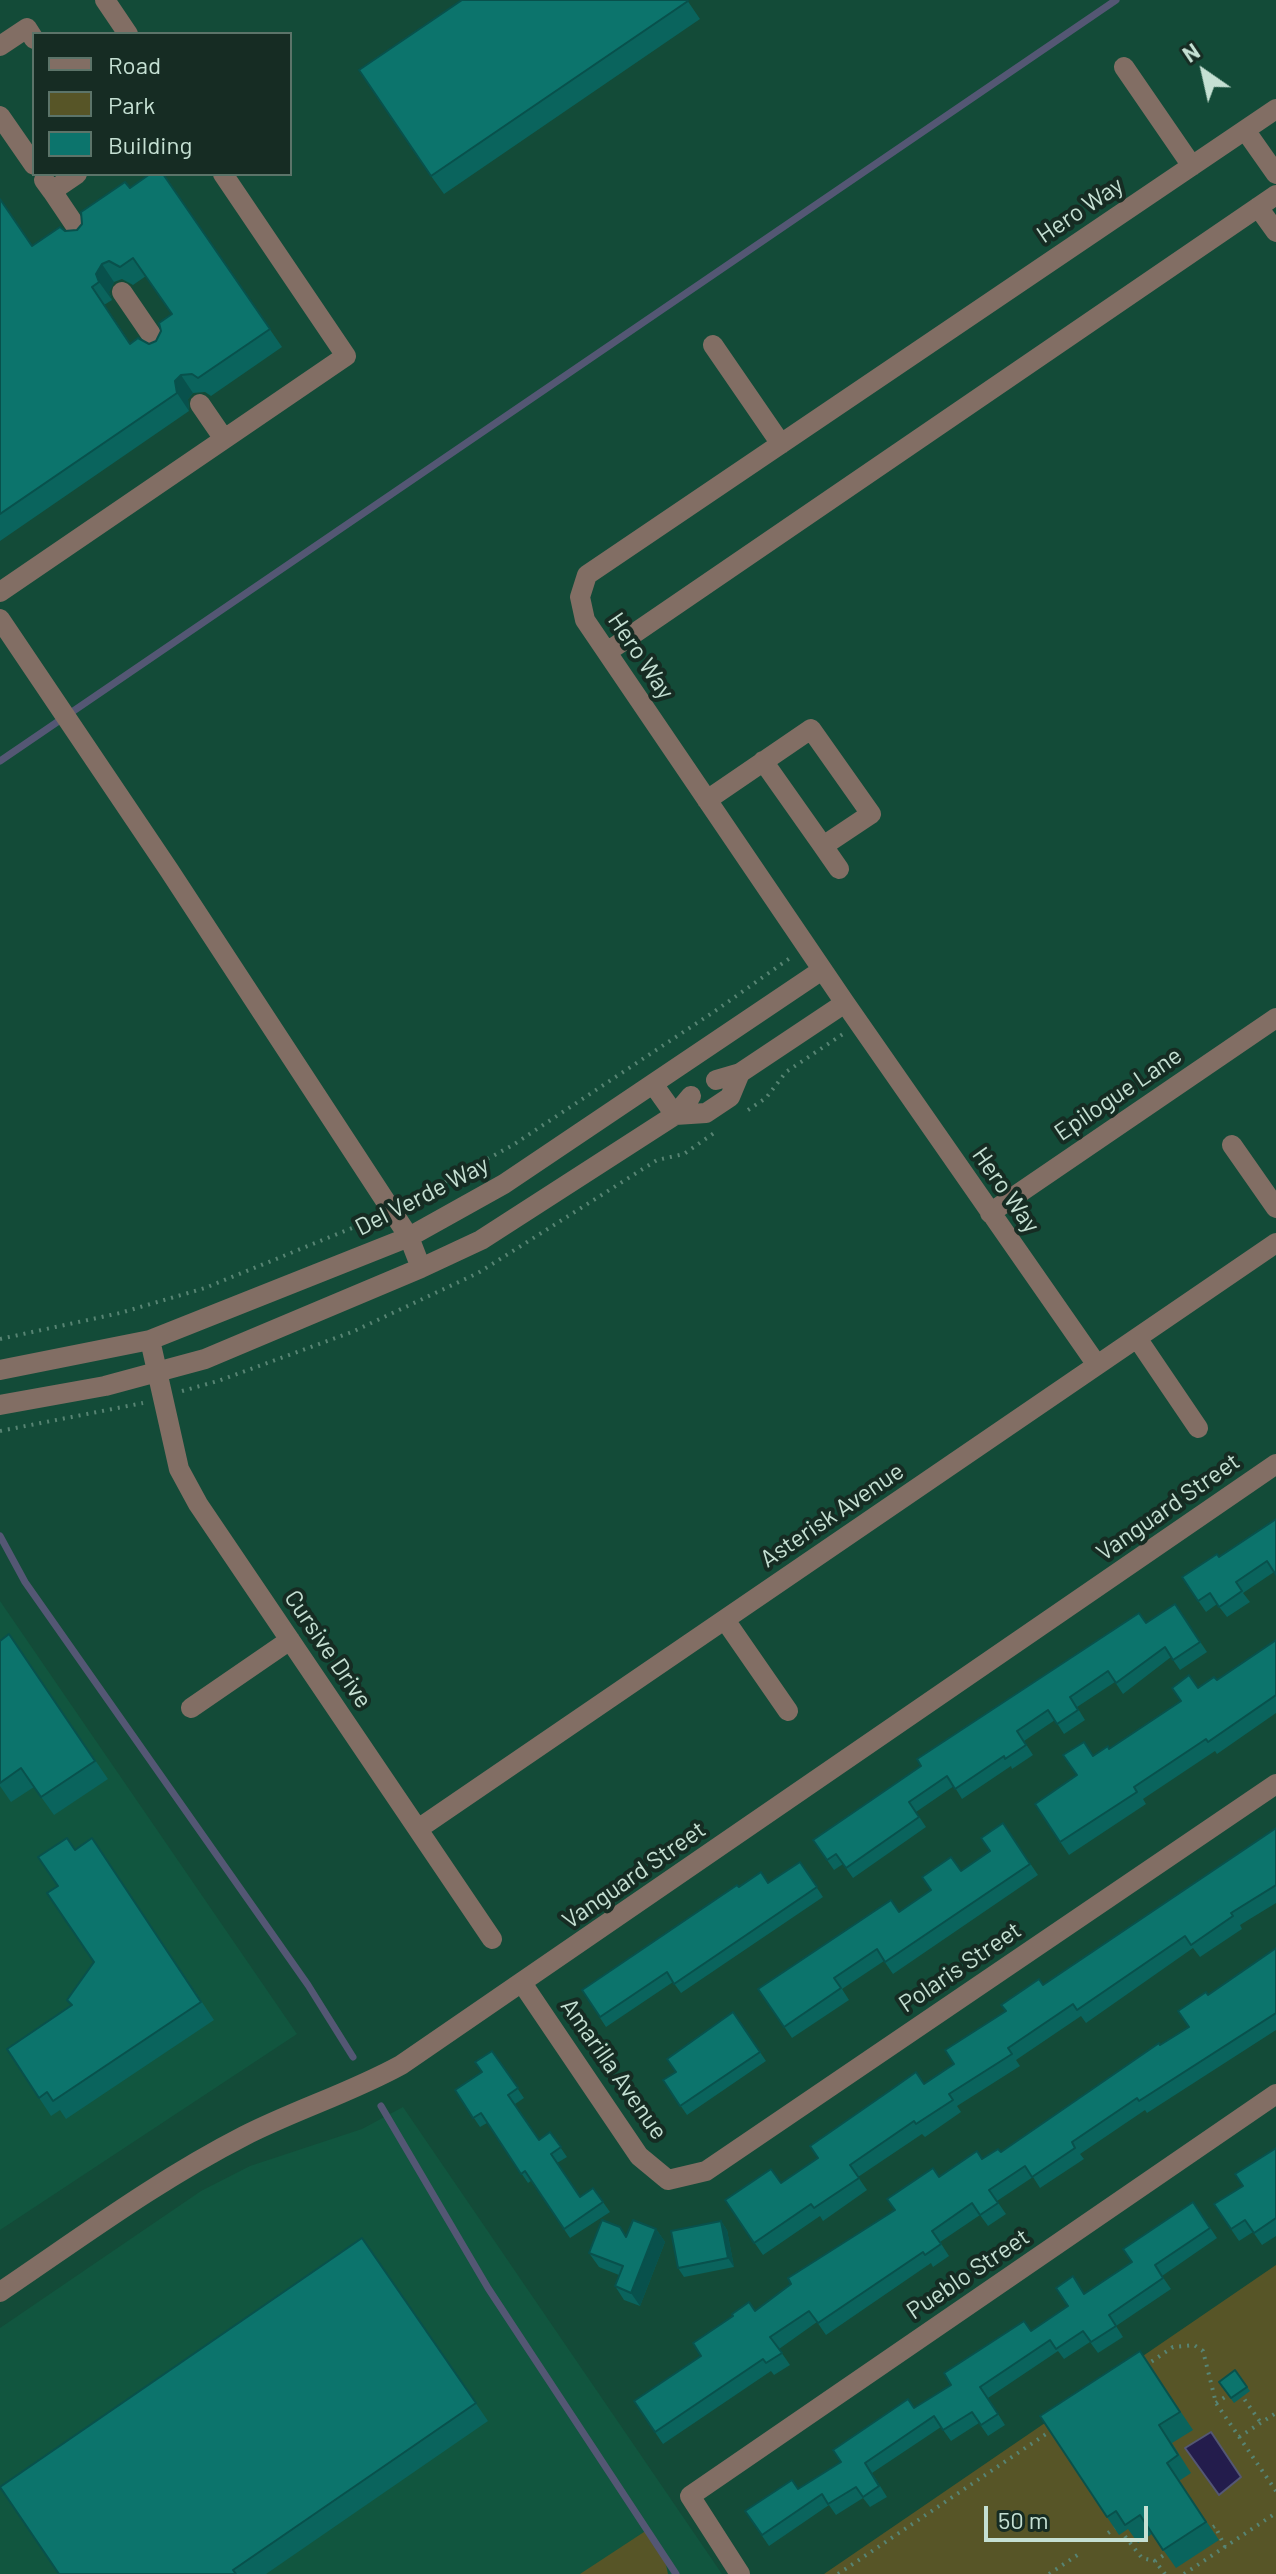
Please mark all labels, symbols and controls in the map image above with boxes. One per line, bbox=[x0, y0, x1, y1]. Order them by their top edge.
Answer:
legend bbox=[32, 32, 292, 176]
north arrow bbox=[1164, 32, 1244, 112]
text: N bbox=[1177, 37, 1204, 67]
text: Road bbox=[108, 50, 161, 79]
text: Park bbox=[108, 90, 155, 119]
text: Building bbox=[108, 130, 192, 159]
street label: Hero Way bbox=[1031, 171, 1129, 249]
street label: Hero Way bbox=[602, 607, 680, 705]
street label: Epilogue Lane bbox=[1049, 1041, 1187, 1147]
street label: Hero Way bbox=[966, 1142, 1046, 1238]
street label: Del Verde Way bbox=[350, 1150, 494, 1242]
street label: Vanguard Street bbox=[1091, 1447, 1245, 1567]
street label: Asterisk Avenue bbox=[755, 1456, 909, 1574]
street label: Cursive Drive bbox=[278, 1585, 378, 1713]
street label: Vanguard Street bbox=[557, 1815, 711, 1935]
street label: Polaris Street bbox=[893, 1916, 1027, 2018]
street label: Amarilla Avenue bbox=[555, 1993, 673, 2145]
street label: Pueblo Street bbox=[901, 2222, 1035, 2326]
scale bar bbox=[988, 2490, 1152, 2540]
text: 50 m bbox=[998, 2505, 1049, 2534]

